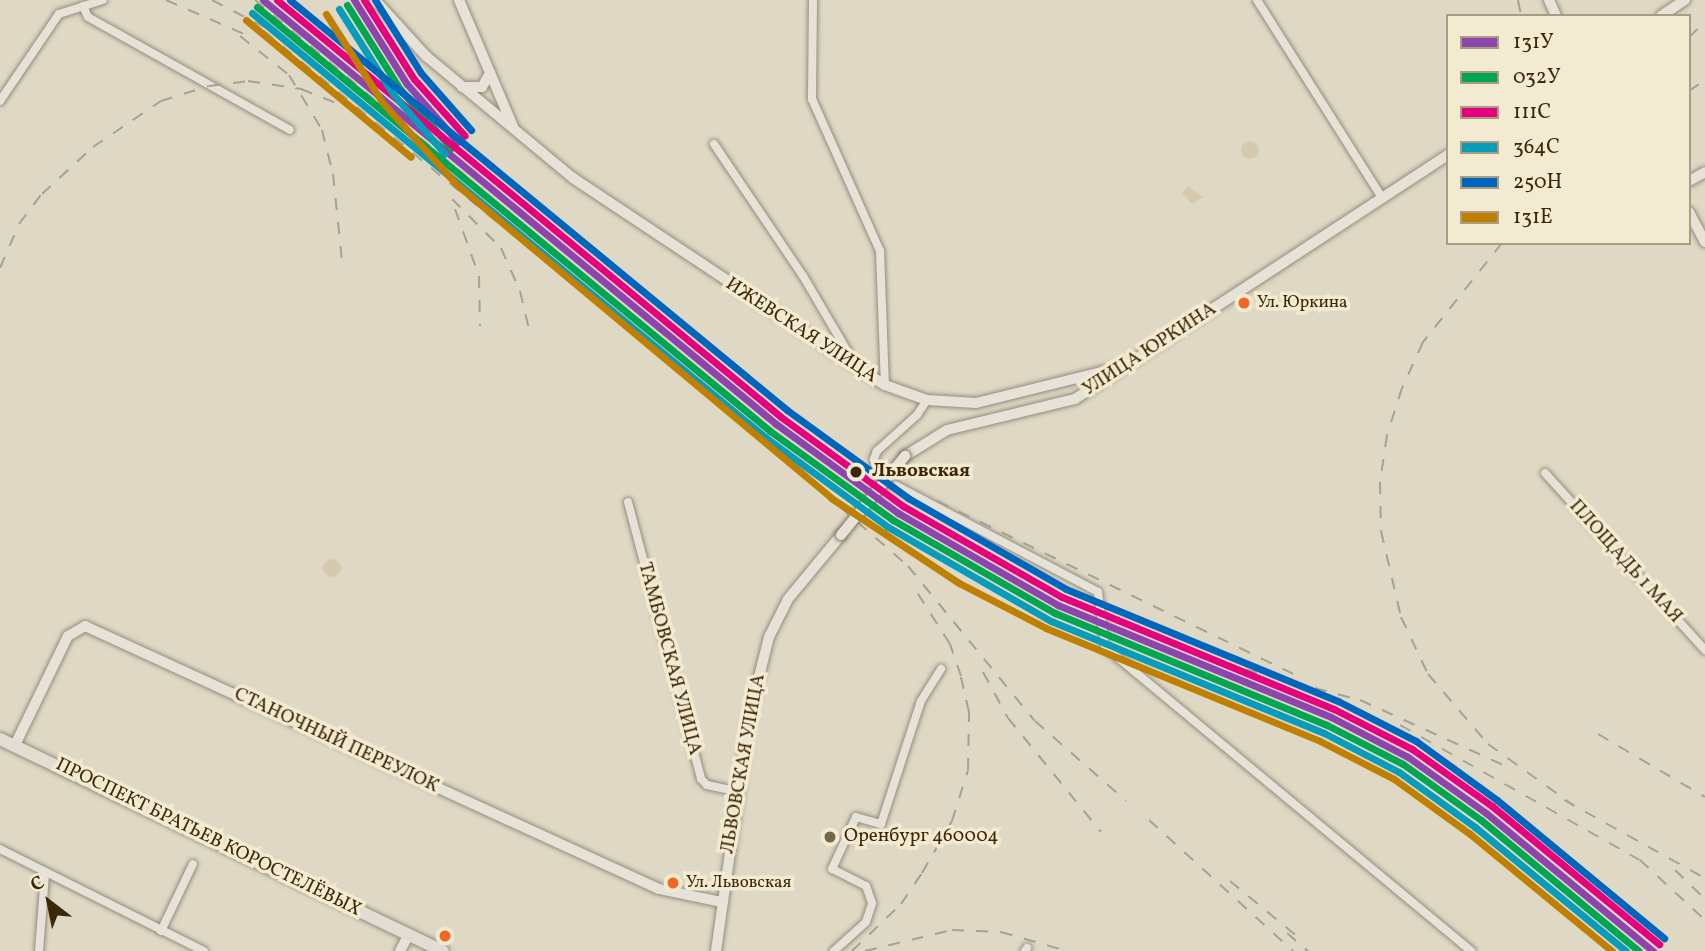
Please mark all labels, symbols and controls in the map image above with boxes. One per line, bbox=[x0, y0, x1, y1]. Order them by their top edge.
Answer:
legend bbox=[1446, 14, 1691, 245]
text: 131У bbox=[1513, 28, 1554, 57]
text: 032У bbox=[1513, 63, 1561, 92]
text: 111С bbox=[1513, 98, 1551, 127]
text: 364С bbox=[1513, 133, 1560, 162]
text: 250Н bbox=[1513, 168, 1562, 197]
text: 131Е bbox=[1513, 203, 1553, 232]
street label: ИЖЕВСКАЯ УЛИЦА bbox=[721, 273, 881, 389]
place label: Ул. Юркина bbox=[1257, 293, 1348, 313]
marker: Ул. Юркина bbox=[1237, 296, 1251, 310]
street label: УЛИЦА ЮРКИНА bbox=[1079, 298, 1221, 402]
place label: Львовская bbox=[872, 461, 970, 483]
marker: Львовская bbox=[846, 462, 866, 482]
street label: ПЛОЩАДЬ 1 МАЯ bbox=[1564, 496, 1686, 628]
street label: ТАМБОВСКАЯ УЛИЦА bbox=[632, 560, 706, 758]
street label: ЛЬВОВСКАЯ УЛИЦА bbox=[717, 672, 771, 856]
street label: СТАНОЧНЫЙ ПЕРЕУЛОК bbox=[230, 684, 442, 798]
street label: ПРОСПЕКТ БРАТЬЕВ КОРОСТЕЛЁВЫХ bbox=[51, 754, 365, 922]
place label: Оренбург 460004 bbox=[844, 826, 999, 848]
marker: Оренбург 460004 bbox=[822, 829, 838, 845]
north arrow bbox=[14, 867, 84, 937]
text: С bbox=[26, 870, 50, 898]
place label: Ул. Львовская bbox=[686, 873, 791, 893]
marker: Ул. Львовская bbox=[666, 876, 680, 890]
unlabelled marker bbox=[438, 929, 452, 943]

